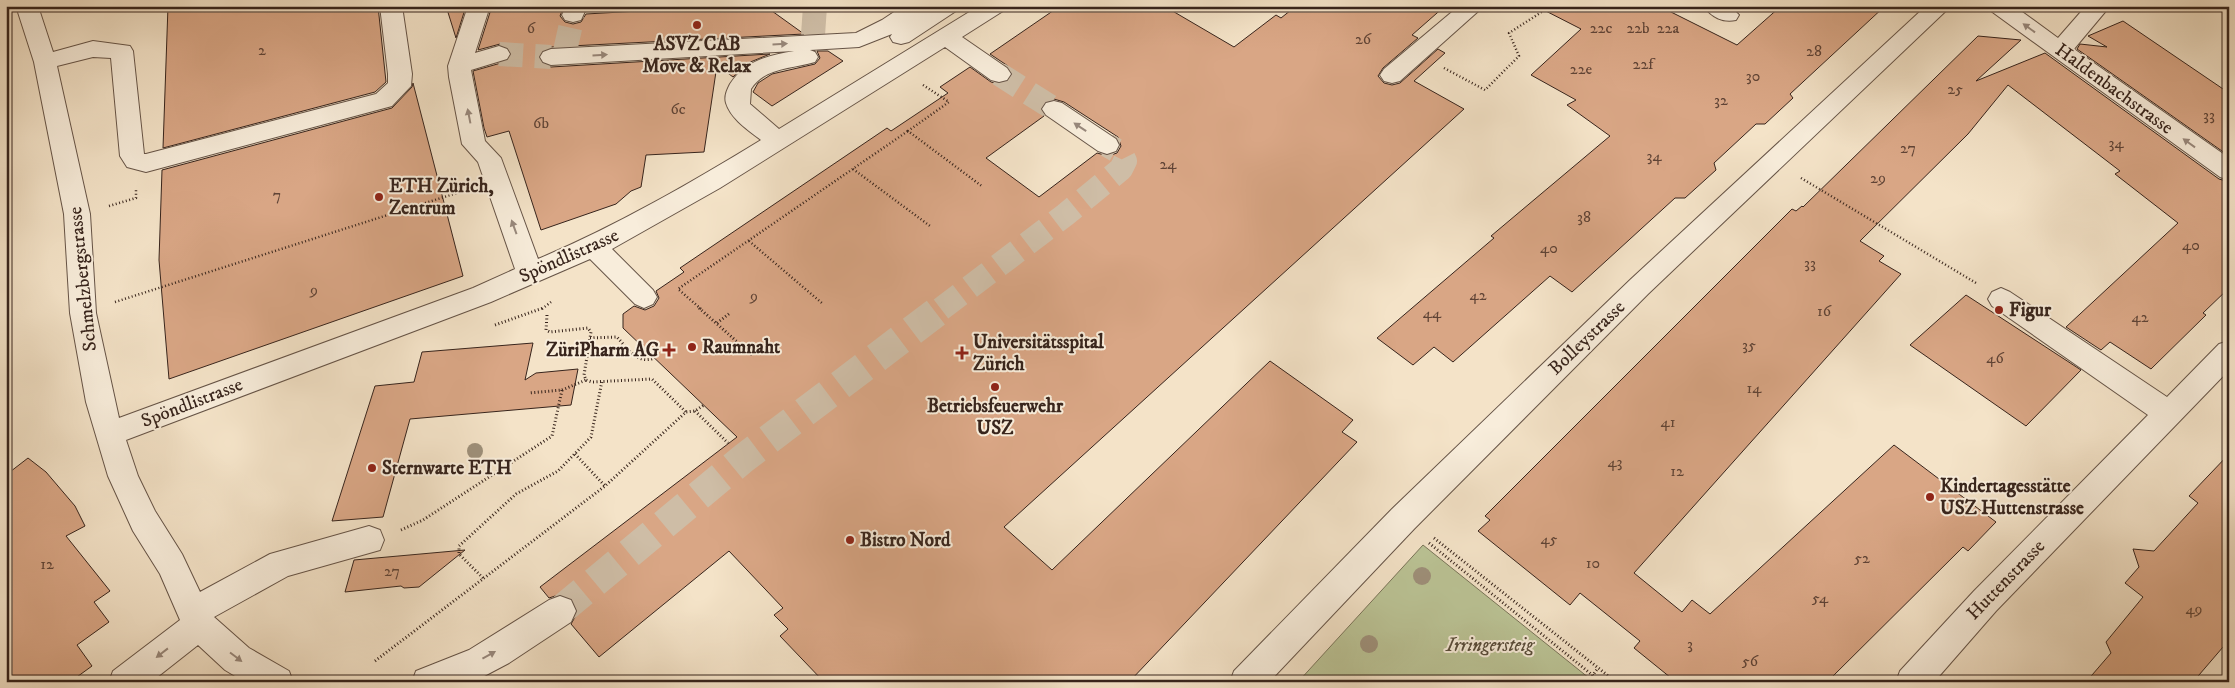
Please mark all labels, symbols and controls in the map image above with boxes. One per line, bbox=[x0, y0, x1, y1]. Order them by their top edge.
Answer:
house number: 6 bbox=[527, 18, 536, 38]
house number: 22c bbox=[1590, 18, 1612, 38]
house number: 22b bbox=[1626, 18, 1650, 38]
house number: 22a bbox=[1657, 18, 1679, 38]
marker: ASVZ CAB Move & Relax bbox=[691, 19, 703, 31]
one-way arrow bbox=[2022, 23, 2035, 33]
house number: 26 bbox=[1355, 29, 1372, 49]
place label: ASVZ CAB Move & Relax bbox=[643, 33, 752, 78]
street label: Haldenbachstrasse bbox=[2051, 38, 2178, 140]
house number: 2 bbox=[258, 40, 266, 60]
one-way arrow bbox=[772, 40, 788, 48]
house number: 28 bbox=[1806, 41, 1822, 61]
one-way arrow bbox=[592, 50, 608, 58]
house number: 22f bbox=[1633, 54, 1656, 74]
house number: 22e bbox=[1570, 59, 1593, 79]
house number: 30 bbox=[1746, 66, 1760, 86]
house number: 25 bbox=[1947, 79, 1963, 99]
house number: 32 bbox=[1714, 90, 1728, 110]
house number: 6c bbox=[670, 99, 686, 119]
house number: 33 bbox=[2203, 105, 2215, 125]
one-way arrow bbox=[465, 109, 473, 124]
house number: 6b bbox=[533, 113, 549, 133]
one-way arrow bbox=[1074, 122, 1087, 132]
house number: 34 bbox=[2108, 133, 2124, 153]
house number: 27 bbox=[1900, 138, 1916, 158]
one-way arrow bbox=[2182, 138, 2196, 148]
house number: 34 bbox=[1646, 146, 1662, 166]
house number: 24 bbox=[1159, 154, 1177, 174]
house number: 29 bbox=[1870, 168, 1886, 188]
place label: ETH Zürich, Zentrum bbox=[389, 175, 494, 220]
house number: 7 bbox=[273, 185, 281, 205]
marker: ETH Zürich, Zentrum bbox=[373, 191, 385, 203]
street label: Schmelzbergstrasse bbox=[64, 205, 102, 352]
house number: 38 bbox=[1577, 207, 1591, 227]
one-way arrow bbox=[509, 219, 517, 234]
street label: Spöndlistrasse bbox=[516, 224, 623, 288]
house number: 40 bbox=[2182, 235, 2200, 255]
house number: 40 bbox=[1540, 238, 1558, 258]
house number: 33 bbox=[1804, 253, 1816, 273]
house number: 9 bbox=[309, 280, 318, 300]
house number: 42 bbox=[1469, 285, 1487, 305]
house number: 9 bbox=[749, 286, 758, 306]
street label: Bolleystrasse bbox=[1544, 296, 1630, 380]
place label: Figur bbox=[2009, 299, 2052, 322]
house number: 16 bbox=[1817, 301, 1832, 321]
house number: 44 bbox=[1423, 303, 1442, 323]
marker: Figur bbox=[1993, 304, 2005, 316]
house number: 42 bbox=[2131, 307, 2149, 327]
place label: Universitätsspital Zürich bbox=[973, 331, 1104, 376]
house number: 35 bbox=[1742, 335, 1756, 355]
place label: Raumnaht bbox=[702, 336, 781, 359]
place label: ZüriPharm AG bbox=[546, 339, 660, 362]
marker: Raumnaht bbox=[686, 341, 698, 353]
marker: ZüriPharm AG bbox=[663, 344, 675, 356]
marker: Universitätsspital Zürich bbox=[955, 346, 969, 360]
house number: 46 bbox=[1986, 348, 2004, 368]
street label: Spöndlistrasse bbox=[138, 373, 246, 433]
house number: 14 bbox=[1746, 378, 1762, 398]
marker: Betriebsfeuerwehr USZ bbox=[989, 381, 1001, 393]
place label: Betriebsfeuerwehr USZ bbox=[927, 395, 1064, 440]
house number: 41 bbox=[1660, 412, 1676, 432]
house number: 43 bbox=[1607, 452, 1623, 472]
place label: Sternwarte ETH bbox=[382, 457, 512, 480]
house number: 12 bbox=[1670, 461, 1684, 481]
marker: Sternwarte ETH bbox=[366, 462, 378, 474]
place label: Kindertagesstätte USZ Huttenstrasse bbox=[1940, 475, 2084, 520]
marker: Kindertagesstätte USZ Huttenstrasse bbox=[1924, 491, 1936, 503]
place label: Bistro Nord bbox=[860, 529, 951, 552]
house number: 45 bbox=[1540, 529, 1558, 549]
marker: Bistro Nord bbox=[844, 534, 856, 546]
street label: Huttenstrasse bbox=[1962, 535, 2050, 625]
house number: 52 bbox=[1854, 548, 1870, 568]
house number: 10 bbox=[1586, 553, 1600, 573]
house number: 12 bbox=[40, 554, 54, 574]
house number: 27 bbox=[384, 561, 400, 581]
house number: 54 bbox=[1812, 588, 1829, 608]
house number: 49 bbox=[2185, 599, 2203, 619]
park label: Irringersteig bbox=[1445, 634, 1535, 657]
house number: 3 bbox=[1687, 634, 1693, 654]
one-way arrow bbox=[156, 648, 169, 659]
one-way arrow bbox=[481, 651, 496, 659]
house number: 56 bbox=[1742, 651, 1759, 671]
one-way arrow bbox=[229, 652, 242, 662]

